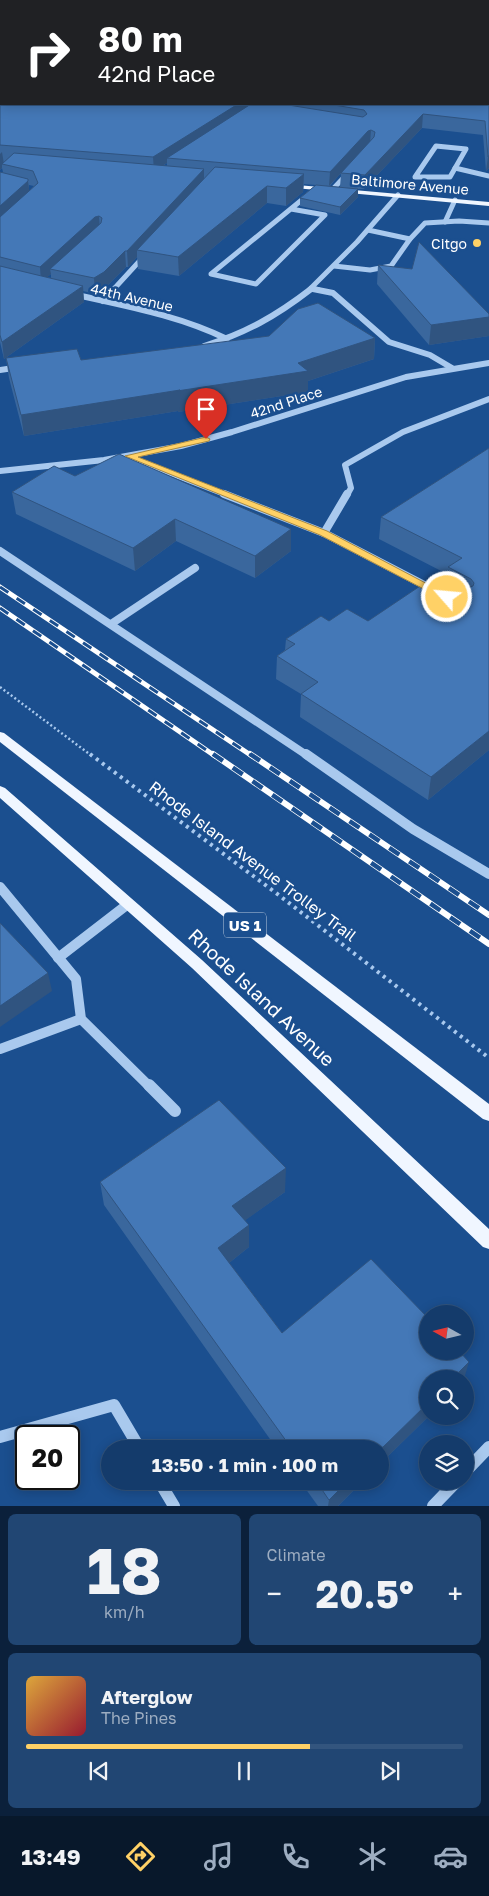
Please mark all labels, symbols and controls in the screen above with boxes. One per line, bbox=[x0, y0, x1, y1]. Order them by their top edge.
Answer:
text: 80 m bbox=[98, 18, 183, 60]
icon: right bbox=[15, 20, 80, 85]
text: 42nd Place bbox=[98, 60, 215, 87]
street label: Baltimore Avenue bbox=[350, 170, 470, 198]
place label: Citgo bbox=[431, 235, 467, 252]
marker: Citgo bbox=[471, 237, 483, 249]
street label: 44th Avenue bbox=[89, 279, 175, 315]
street label: 42nd Place bbox=[248, 382, 324, 422]
pin bbox=[185, 388, 227, 439]
icon: arrive bbox=[192, 395, 220, 423]
position arrow bbox=[420, 570, 472, 622]
street label: Rhode Island Avenue Trolley Trail bbox=[145, 776, 361, 946]
road number: US 1 bbox=[224, 912, 266, 938]
street label: Rhode Island Avenue bbox=[184, 923, 340, 1071]
north arrow bbox=[419, 1305, 474, 1360]
map controls bbox=[419, 1305, 474, 1490]
button: search bbox=[419, 1370, 474, 1425]
speed limit sign: 20 bbox=[15, 1425, 80, 1490]
button: layers bbox=[419, 1435, 474, 1490]
text: 13:50 · 1 min · 100 m bbox=[152, 1453, 338, 1476]
text: 18 bbox=[87, 1530, 162, 1608]
text: Climate bbox=[267, 1545, 326, 1565]
text: 20.5° bbox=[316, 1571, 414, 1616]
text: − bbox=[267, 1577, 282, 1610]
text: + bbox=[448, 1577, 463, 1610]
text: km/h bbox=[104, 1602, 145, 1622]
text: Afterglow bbox=[101, 1685, 192, 1708]
text: The Pines bbox=[101, 1708, 176, 1728]
icon: previous bbox=[85, 1757, 113, 1785]
icon: pause bbox=[230, 1757, 258, 1785]
icon: next bbox=[376, 1757, 404, 1785]
icon: directions bbox=[123, 1839, 158, 1874]
icon: music bbox=[201, 1839, 236, 1874]
icon: phone bbox=[278, 1839, 313, 1874]
icon: climate bbox=[355, 1839, 390, 1874]
icon: car bbox=[433, 1839, 468, 1874]
text: 13:49 bbox=[21, 1843, 81, 1870]

